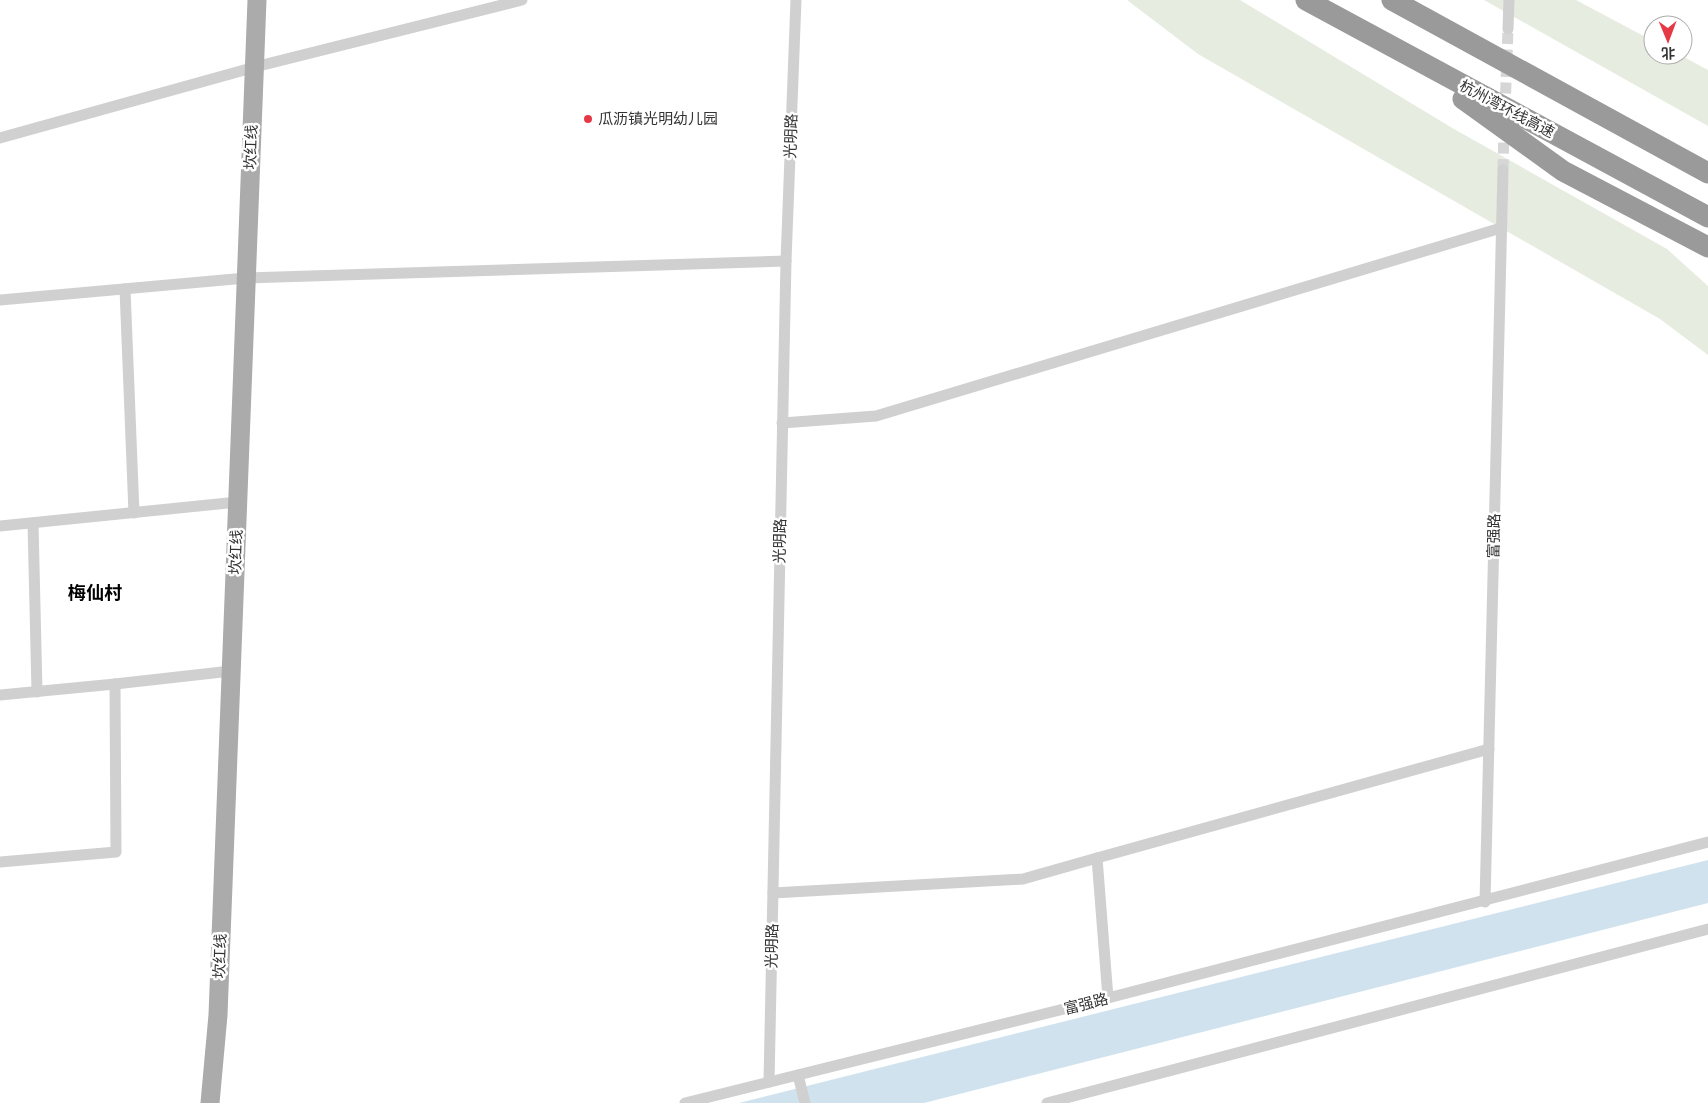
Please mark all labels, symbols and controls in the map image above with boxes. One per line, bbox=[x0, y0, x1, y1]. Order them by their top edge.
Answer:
north arrow bbox=[1643, 15, 1693, 65]
text: 北 bbox=[1661, 45, 1675, 61]
street label: 杭州湾环线高速 bbox=[1457, 76, 1558, 141]
place label: 瓜沥镇光明幼儿园 bbox=[598, 110, 718, 127]
marker: 瓜沥镇光明幼儿园 bbox=[582, 113, 594, 125]
street label: 光明路 bbox=[781, 113, 800, 159]
street label: 坎红线 bbox=[241, 124, 260, 170]
street label: 富强路 bbox=[1485, 513, 1502, 559]
street label: 光明路 bbox=[771, 518, 788, 564]
street label: 坎红线 bbox=[226, 529, 245, 575]
district label: 梅仙村 bbox=[68, 582, 122, 603]
street label: 光明路 bbox=[763, 923, 780, 969]
street label: 坎红线 bbox=[210, 933, 229, 979]
street label: 富强路 bbox=[1062, 990, 1110, 1017]

